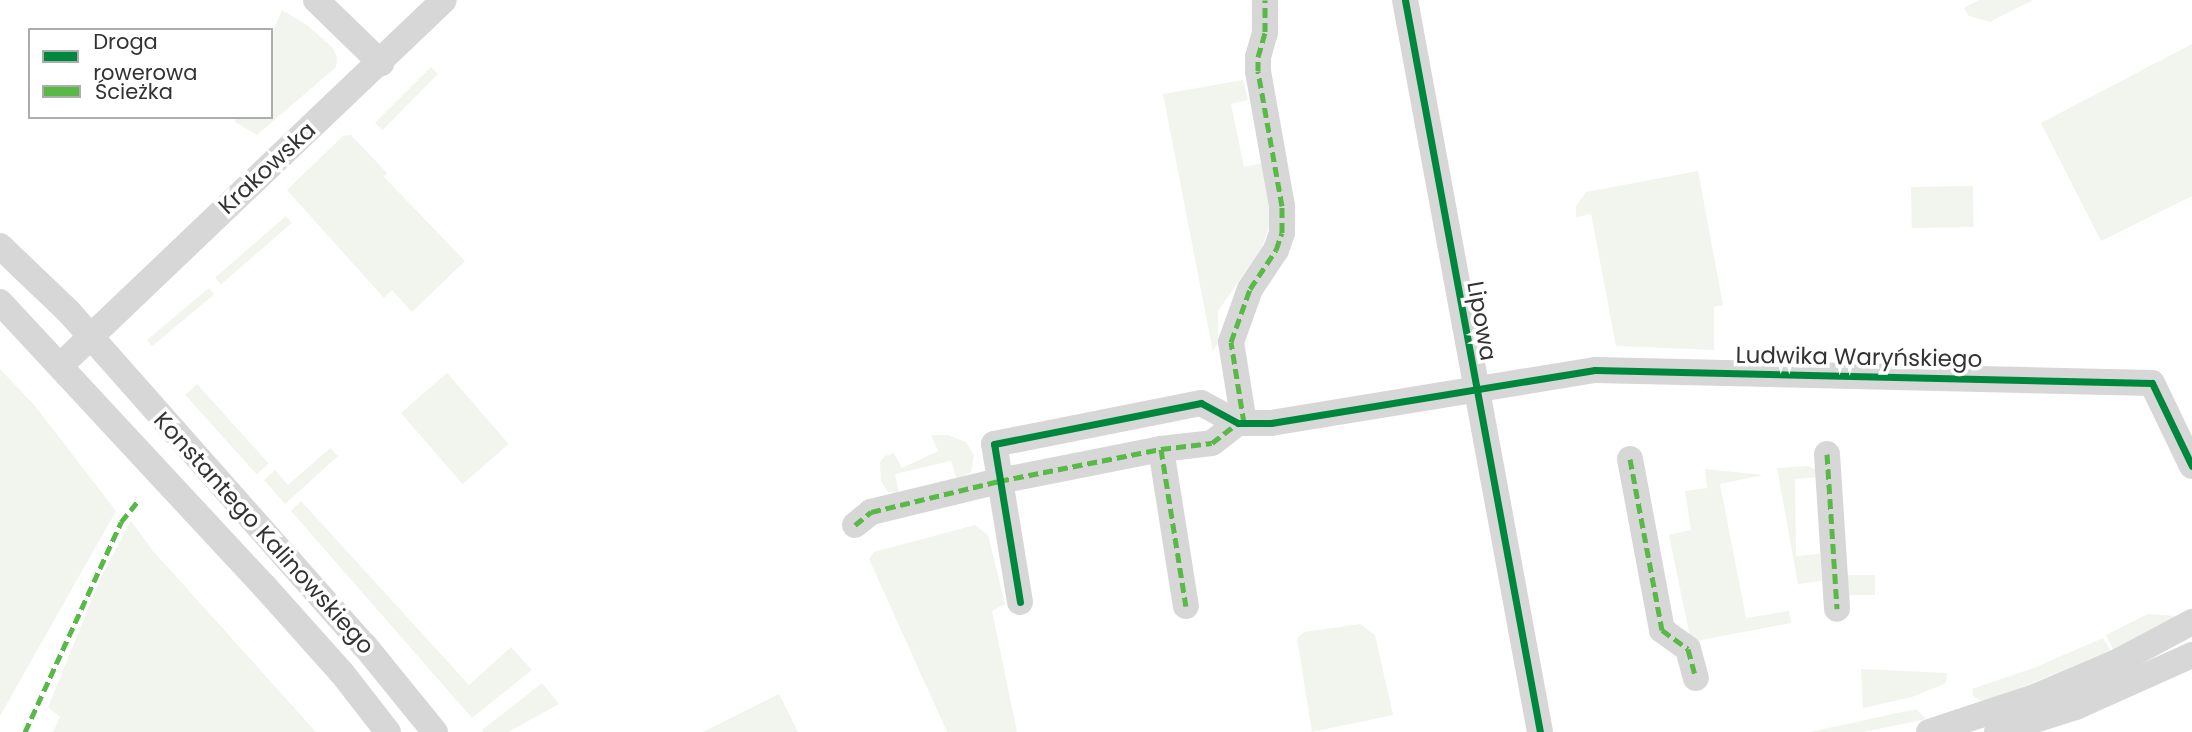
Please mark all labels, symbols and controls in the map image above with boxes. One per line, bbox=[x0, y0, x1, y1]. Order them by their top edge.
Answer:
text: Droga rowerowa bbox=[93, 27, 197, 87]
legend bbox=[28, 28, 273, 119]
text: Ścieżka bbox=[95, 77, 173, 106]
street label: Krakowska bbox=[213, 116, 321, 220]
street label: Lipowa bbox=[1461, 279, 1503, 363]
street label: Ludwika Waryńskiego bbox=[1736, 341, 1982, 373]
street label: Konstantego Kalinowskiego bbox=[148, 406, 380, 660]

